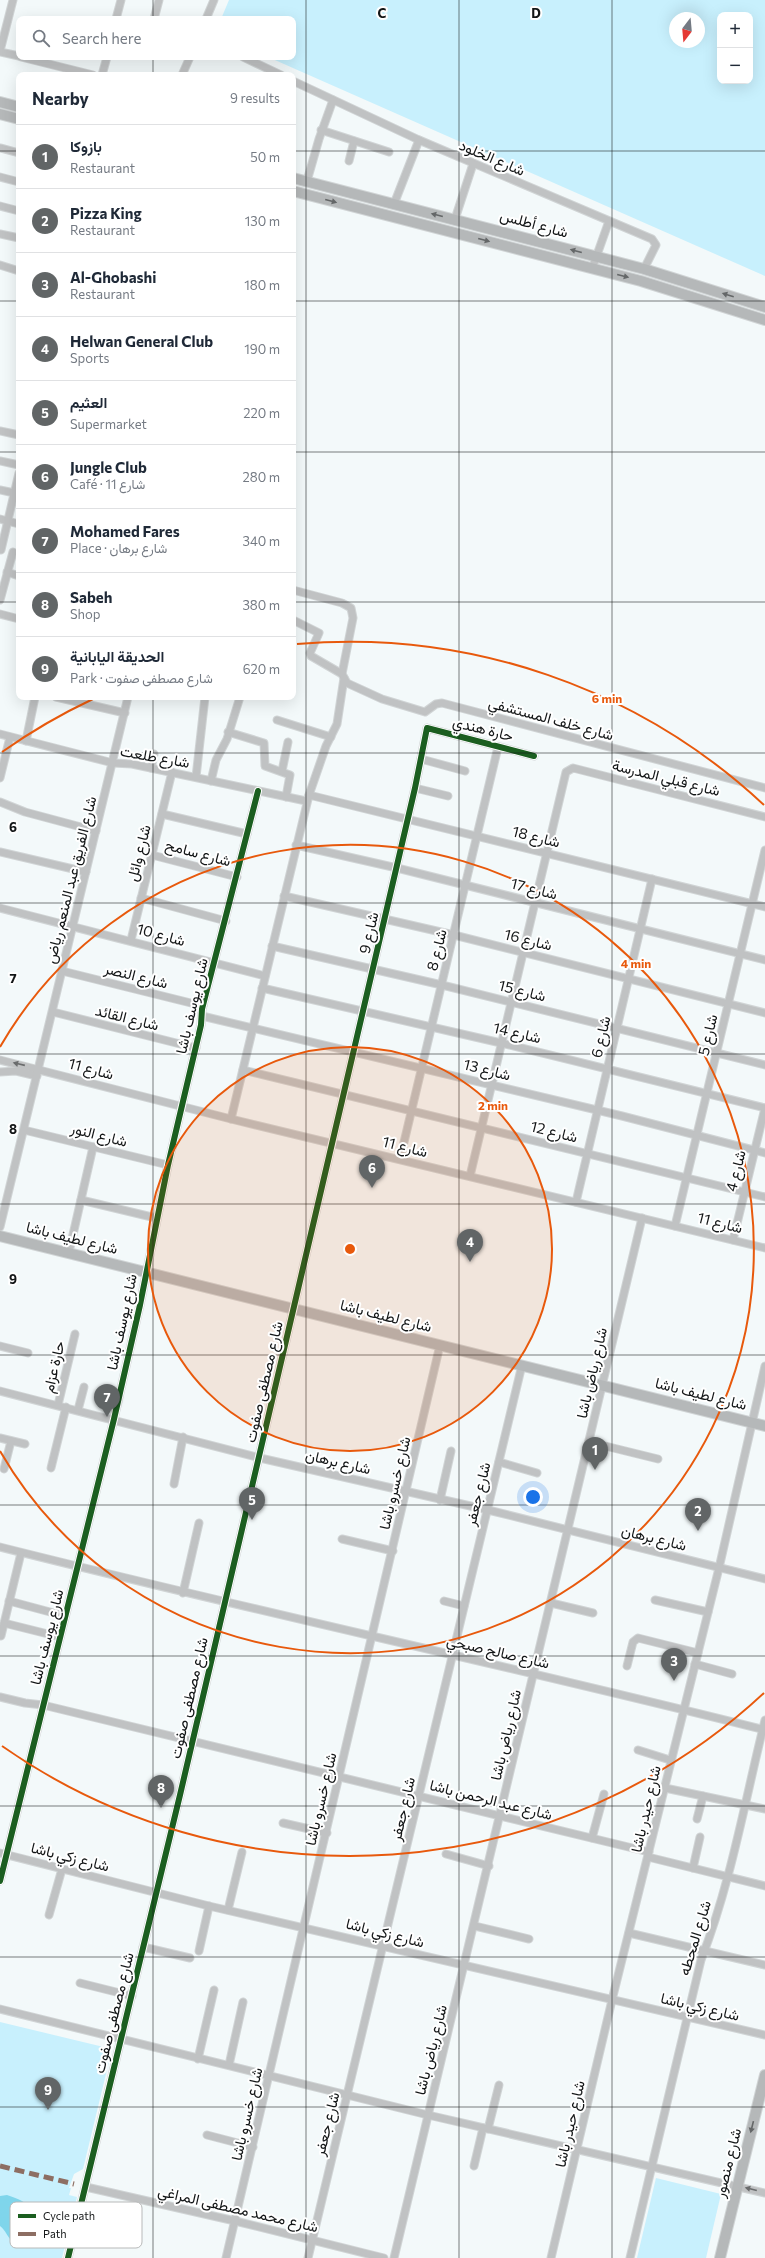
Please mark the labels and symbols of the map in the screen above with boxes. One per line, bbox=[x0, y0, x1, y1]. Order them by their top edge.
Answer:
text: C bbox=[378, 5, 387, 21]
text: D bbox=[531, 5, 541, 21]
north arrow bbox=[669, 12, 705, 48]
street label: شارع الخلود bbox=[456, 135, 528, 182]
one-way arrow bbox=[325, 198, 337, 204]
street label: شارع أطلس bbox=[498, 205, 570, 244]
one-way arrow bbox=[431, 212, 443, 218]
one-way arrow bbox=[477, 238, 490, 244]
one-way arrow bbox=[570, 248, 582, 254]
one-way arrow bbox=[617, 274, 629, 280]
one-way arrow bbox=[721, 292, 733, 298]
text: 6 min bbox=[592, 691, 622, 705]
street label: شارع خلف المستشفي bbox=[485, 693, 616, 748]
street label: حارة هندي bbox=[450, 712, 515, 749]
street label: شارع طلعت bbox=[119, 741, 191, 774]
street label: شارع قبلي المدرسة bbox=[609, 755, 722, 804]
street label: شارع الفريق عبد المنعم رياض bbox=[40, 794, 103, 966]
text: 6 bbox=[9, 819, 17, 835]
street label: شارع 18 bbox=[510, 821, 562, 854]
street label: شارع وائل bbox=[122, 822, 157, 884]
street label: شارع سامح bbox=[163, 835, 233, 872]
street label: شارع 17 bbox=[508, 874, 560, 905]
street label: شارع 9 bbox=[355, 910, 384, 956]
street label: شارع 10 bbox=[134, 919, 188, 952]
street label: شارع 16 bbox=[502, 924, 554, 957]
street label: شارع 8 bbox=[422, 927, 453, 973]
street label: شارع يوسف باشا bbox=[171, 956, 214, 1056]
text: 4 min bbox=[621, 956, 651, 970]
street label: شارع النصر bbox=[101, 958, 170, 995]
text: 7 bbox=[9, 970, 17, 986]
street label: شارع 15 bbox=[496, 975, 548, 1008]
street label: شارع القائد bbox=[93, 1000, 161, 1037]
street label: شارع 5 bbox=[694, 1012, 723, 1058]
street label: شارع 6 bbox=[587, 1014, 616, 1060]
street label: شارع 14 bbox=[491, 1018, 543, 1049]
street label: شارع 11 bbox=[66, 1053, 116, 1086]
street label: شارع 13 bbox=[461, 1054, 513, 1087]
one-way arrow bbox=[13, 1061, 26, 1067]
text: 2 min bbox=[478, 1098, 508, 1112]
street label: شارع 12 bbox=[528, 1117, 580, 1148]
street label: شارع النور bbox=[67, 1118, 130, 1153]
text: 8 bbox=[9, 1121, 17, 1137]
street label: شارع 11 bbox=[380, 1132, 430, 1163]
street label: شارع 4 bbox=[721, 1148, 752, 1194]
pin: 6 bbox=[359, 1155, 385, 1188]
street label: شارع 11 bbox=[695, 1208, 745, 1239]
street label: شارع لطيف باشا bbox=[24, 1217, 120, 1260]
pin: 4 bbox=[457, 1229, 483, 1262]
centre of rings bbox=[343, 1242, 357, 1256]
text: 9 bbox=[9, 1271, 17, 1287]
street label: شارع يوسف باشا bbox=[102, 1272, 143, 1372]
street label: شارع لطيف باشا bbox=[338, 1295, 434, 1338]
street label: شارع مصطفى صفوت bbox=[240, 1319, 289, 1445]
street label: شارع رياض باشا bbox=[572, 1326, 613, 1421]
street label: حارة عزام bbox=[38, 1339, 70, 1395]
street label: شارع لطيف باشا bbox=[653, 1373, 749, 1416]
pin: 7 bbox=[94, 1384, 120, 1417]
street label: شارع خسرو باشا bbox=[375, 1434, 416, 1532]
pin: 1 bbox=[582, 1437, 608, 1470]
street label: شارع برهان bbox=[303, 1445, 373, 1480]
street label: شارع جعفر bbox=[460, 1460, 497, 1529]
pin: 5 bbox=[239, 1487, 265, 1520]
your location bbox=[523, 1487, 543, 1507]
pin: 2 bbox=[685, 1498, 711, 1531]
street label: شارع برهان bbox=[619, 1520, 689, 1557]
street label: شارع يوسف باشا bbox=[25, 1587, 70, 1687]
street label: شارع صالح صبحي bbox=[444, 1630, 551, 1676]
street label: شارع مصطفى صفوت bbox=[165, 1635, 214, 1761]
pin: 3 bbox=[661, 1648, 687, 1681]
street label: شارع رياض باشا bbox=[486, 1688, 527, 1783]
street label: شارع خسرو باشا bbox=[301, 1750, 342, 1848]
street label: شارع حيدر باشا bbox=[626, 1763, 667, 1855]
pin: 8 bbox=[148, 1775, 174, 1808]
street label: شارع جعفر bbox=[386, 1775, 421, 1844]
street label: شارع عبد الرحمن باشا bbox=[427, 1775, 555, 1826]
street label: شارع زكي باشا bbox=[28, 1838, 111, 1879]
street label: شارع المحطه bbox=[674, 1898, 717, 1978]
street label: شارع زكي باشا bbox=[343, 1914, 426, 1955]
street label: شارع مصطفى صفوت bbox=[89, 1950, 140, 2076]
street label: شارع زكي باشا bbox=[658, 1988, 741, 2029]
street label: شارع رياض باشا bbox=[410, 2003, 453, 2098]
street label: شارع خسرو باشا bbox=[227, 2065, 268, 2163]
pin: 9 bbox=[35, 2077, 61, 2110]
street label: شارع حيدر باشا bbox=[550, 2078, 591, 2170]
street label: شارع جعفر bbox=[309, 2090, 346, 2159]
one-way arrow bbox=[749, 2121, 755, 2133]
street label: شارع منصور bbox=[709, 2126, 747, 2201]
street label: شارع محمد مصطفى المراغي bbox=[155, 2181, 320, 2240]
one-way arrow bbox=[745, 2186, 757, 2192]
legend bbox=[10, 2202, 142, 2248]
text: Cycle path bbox=[43, 2209, 95, 2222]
text: Path bbox=[43, 2227, 66, 2240]

